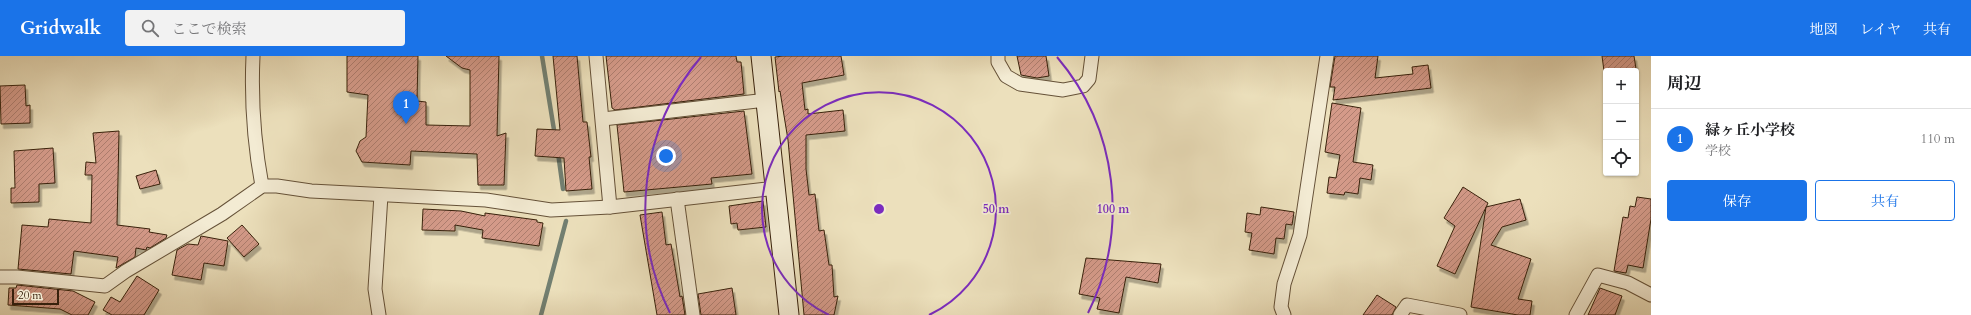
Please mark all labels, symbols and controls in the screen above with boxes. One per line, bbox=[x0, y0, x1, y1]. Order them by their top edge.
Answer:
search box bbox=[125, 10, 405, 46]
text: Gridwalk bbox=[20, 15, 101, 41]
icon: search bbox=[139, 17, 161, 39]
text: ここで検索 bbox=[171, 19, 246, 39]
text: 地図 bbox=[1810, 20, 1838, 39]
text: レイヤ bbox=[1860, 20, 1901, 39]
text: 共有 bbox=[1923, 20, 1951, 39]
map controls bbox=[1603, 68, 1639, 176]
button: + bbox=[1603, 68, 1639, 104]
text: 周辺 bbox=[1667, 72, 1701, 95]
pin: 1 bbox=[393, 91, 419, 124]
button: − bbox=[1603, 104, 1639, 140]
text: 緑ヶ丘小学校 bbox=[1705, 120, 1795, 140]
text: 1 bbox=[1677, 130, 1683, 148]
text: 110 m bbox=[1921, 130, 1955, 148]
button: locate bbox=[1603, 140, 1639, 176]
text: 学校 bbox=[1705, 142, 1731, 160]
your location bbox=[656, 146, 676, 166]
button: 保存 bbox=[1667, 180, 1807, 221]
button: 共有 bbox=[1815, 180, 1955, 221]
text: 50 m bbox=[983, 201, 1010, 217]
text: 100 m bbox=[1097, 201, 1130, 217]
centre of rings bbox=[872, 202, 886, 216]
scale bar bbox=[12, 287, 59, 306]
text: 20 m bbox=[18, 288, 42, 303]

